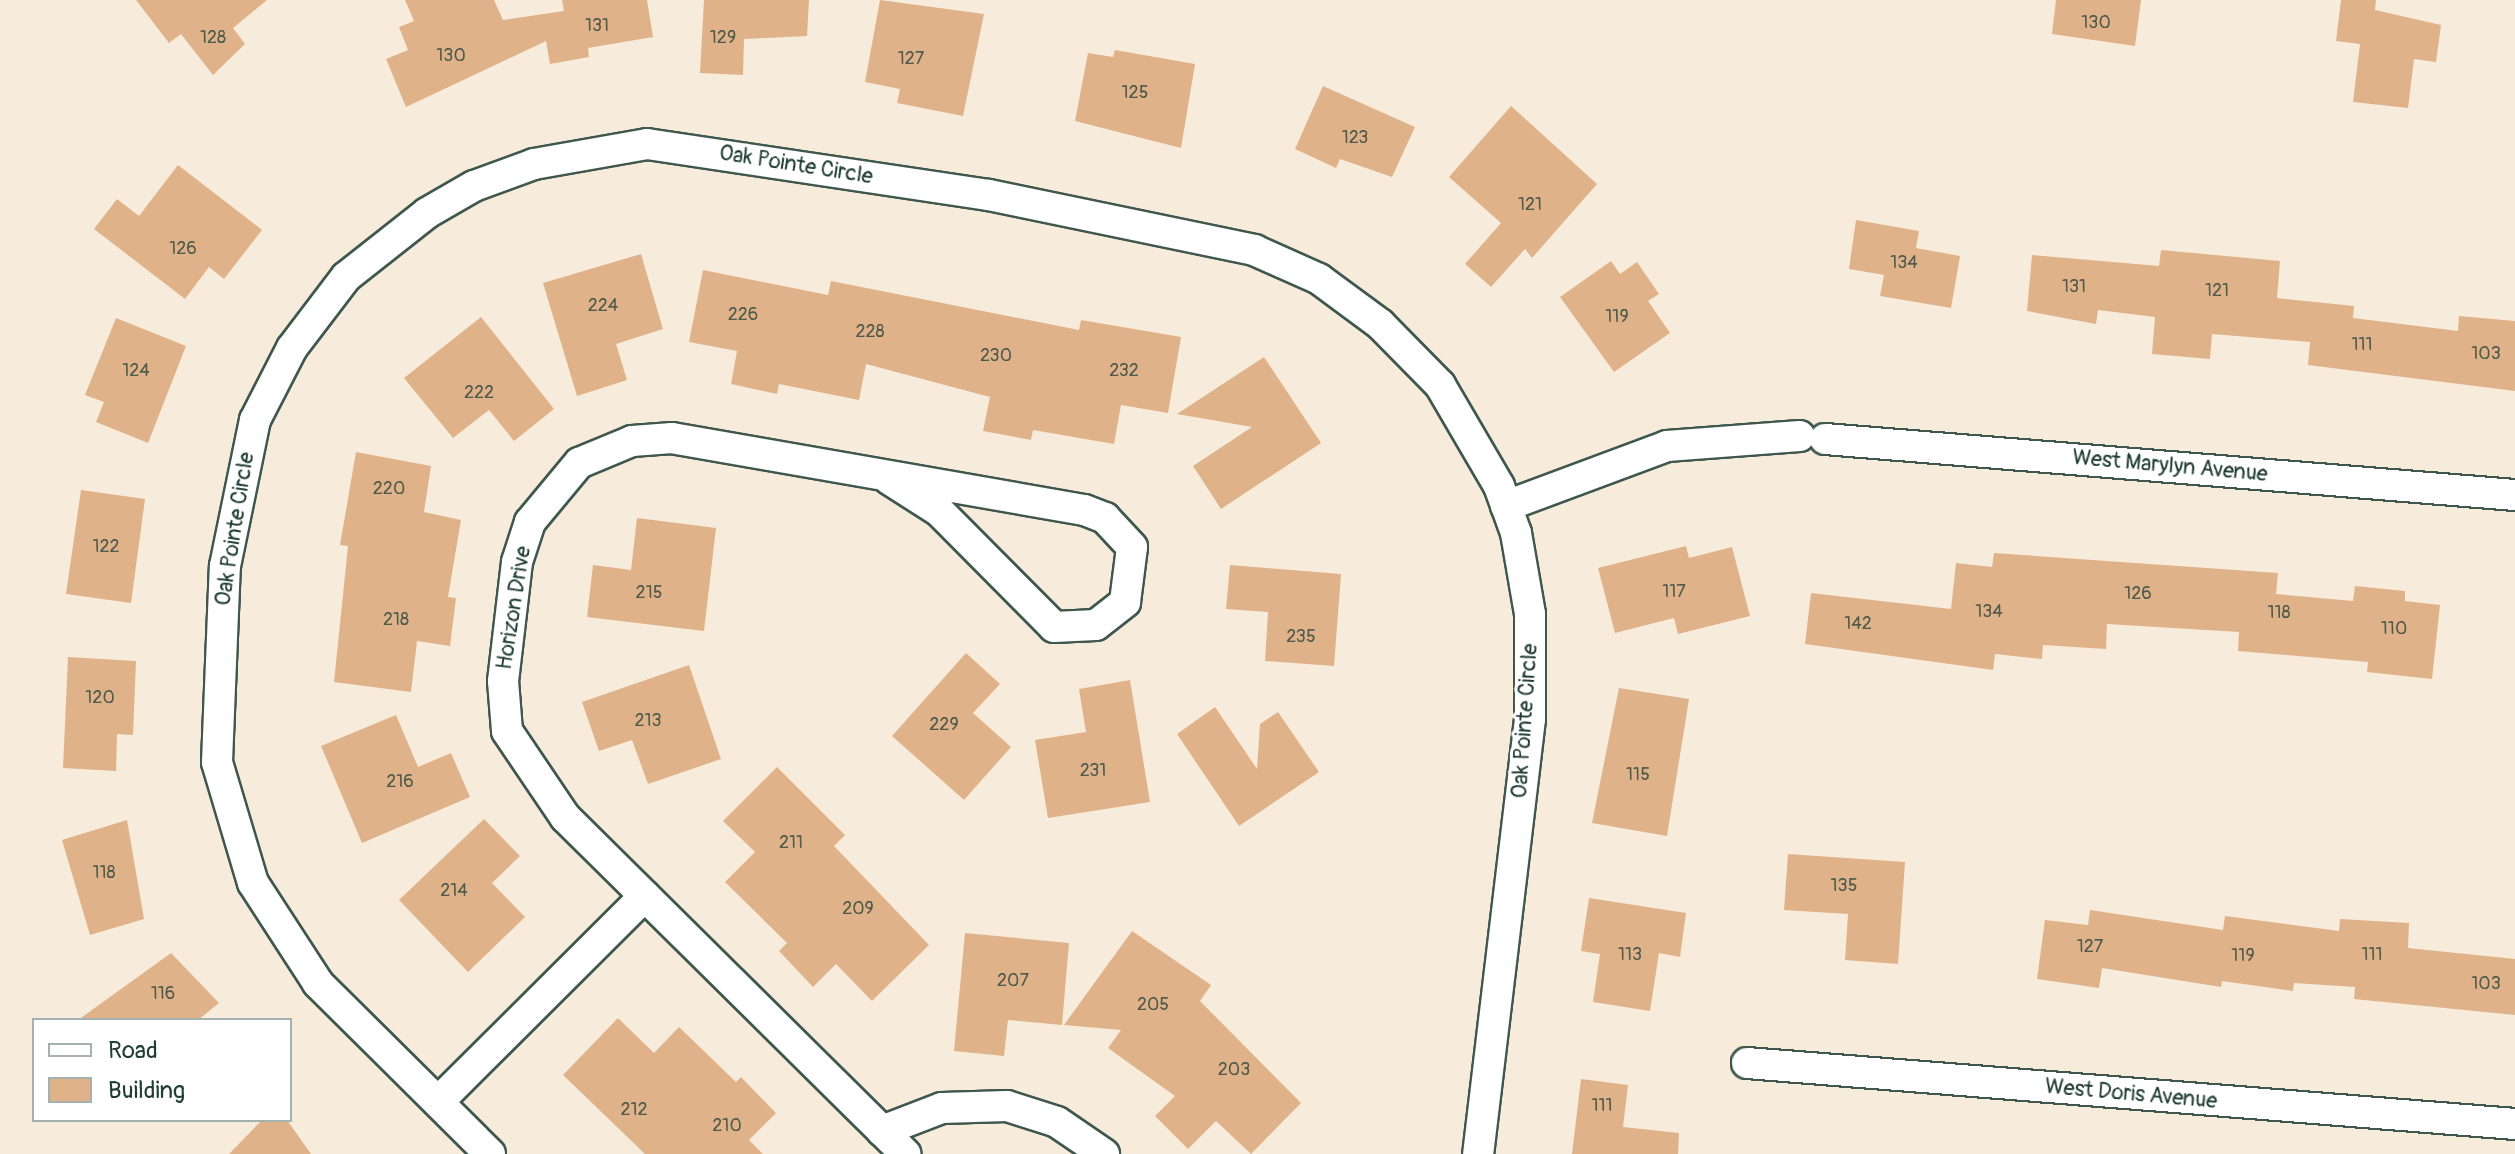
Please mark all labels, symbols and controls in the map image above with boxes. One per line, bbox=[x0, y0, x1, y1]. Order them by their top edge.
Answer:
house number: 130 bbox=[2081, 12, 2111, 34]
house number: 131 bbox=[585, 15, 609, 37]
house number: 128 bbox=[200, 27, 226, 49]
house number: 129 bbox=[710, 27, 736, 49]
house number: 130 bbox=[436, 45, 466, 67]
house number: 127 bbox=[898, 48, 924, 70]
house number: 125 bbox=[1122, 82, 1148, 104]
house number: 123 bbox=[1342, 127, 1368, 149]
street label: Oak Pointe Circle bbox=[717, 140, 875, 190]
house number: 121 bbox=[1518, 194, 1542, 216]
house number: 126 bbox=[169, 238, 197, 260]
house number: 134 bbox=[1890, 252, 1918, 274]
house number: 131 bbox=[2062, 276, 2086, 298]
house number: 121 bbox=[2205, 280, 2229, 302]
house number: 224 bbox=[588, 295, 618, 317]
house number: 226 bbox=[728, 304, 758, 326]
house number: 119 bbox=[1605, 306, 1629, 328]
house number: 228 bbox=[855, 321, 885, 343]
house number: 111 bbox=[2351, 334, 2373, 356]
house number: 103 bbox=[2471, 343, 2501, 365]
house number: 230 bbox=[980, 345, 1012, 367]
house number: 124 bbox=[122, 360, 150, 382]
house number: 232 bbox=[1109, 360, 1139, 382]
house number: 222 bbox=[464, 382, 494, 404]
street label: West Marylyn Avenue bbox=[2071, 444, 2269, 488]
street label: Oak Pointe Circle bbox=[210, 450, 260, 608]
house number: 220 bbox=[373, 478, 405, 500]
house number: 122 bbox=[92, 536, 120, 558]
street label: Horizon Drive bbox=[491, 544, 537, 672]
house number: 117 bbox=[1662, 581, 1686, 603]
house number: 215 bbox=[636, 582, 662, 604]
house number: 126 bbox=[2124, 583, 2152, 605]
house number: 134 bbox=[1975, 601, 2003, 623]
house number: 118 bbox=[2267, 602, 2291, 624]
house number: 218 bbox=[383, 609, 409, 631]
house number: 142 bbox=[1844, 613, 1872, 635]
house number: 110 bbox=[2381, 618, 2407, 640]
house number: 235 bbox=[1286, 626, 1316, 648]
street label: Oak Pointe Circle bbox=[1506, 643, 1544, 799]
house number: 120 bbox=[85, 687, 115, 709]
house number: 213 bbox=[634, 710, 662, 732]
house number: 229 bbox=[929, 714, 959, 736]
house number: 231 bbox=[1080, 760, 1106, 782]
house number: 115 bbox=[1626, 764, 1650, 786]
house number: 216 bbox=[386, 771, 414, 793]
house number: 211 bbox=[779, 832, 803, 854]
house number: 118 bbox=[92, 862, 116, 884]
house number: 135 bbox=[1831, 875, 1857, 897]
house number: 214 bbox=[440, 880, 468, 902]
house number: 209 bbox=[842, 898, 874, 920]
house number: 127 bbox=[2077, 936, 2103, 958]
house number: 113 bbox=[1618, 944, 1642, 966]
house number: 111 bbox=[2361, 944, 2383, 966]
house number: 119 bbox=[2231, 945, 2255, 967]
house number: 207 bbox=[997, 970, 1029, 992]
house number: 103 bbox=[2471, 973, 2501, 995]
house number: 116 bbox=[151, 983, 175, 1005]
house number: 205 bbox=[1137, 994, 1169, 1016]
legend bbox=[32, 1018, 292, 1122]
text: Road bbox=[108, 1036, 158, 1065]
house number: 203 bbox=[1218, 1059, 1250, 1081]
street label: West Doris Avenue bbox=[2044, 1073, 2218, 1115]
text: Building bbox=[108, 1076, 185, 1105]
house number: 111 bbox=[1591, 1095, 1613, 1117]
house number: 212 bbox=[620, 1099, 648, 1121]
house number: 210 bbox=[712, 1115, 742, 1137]

